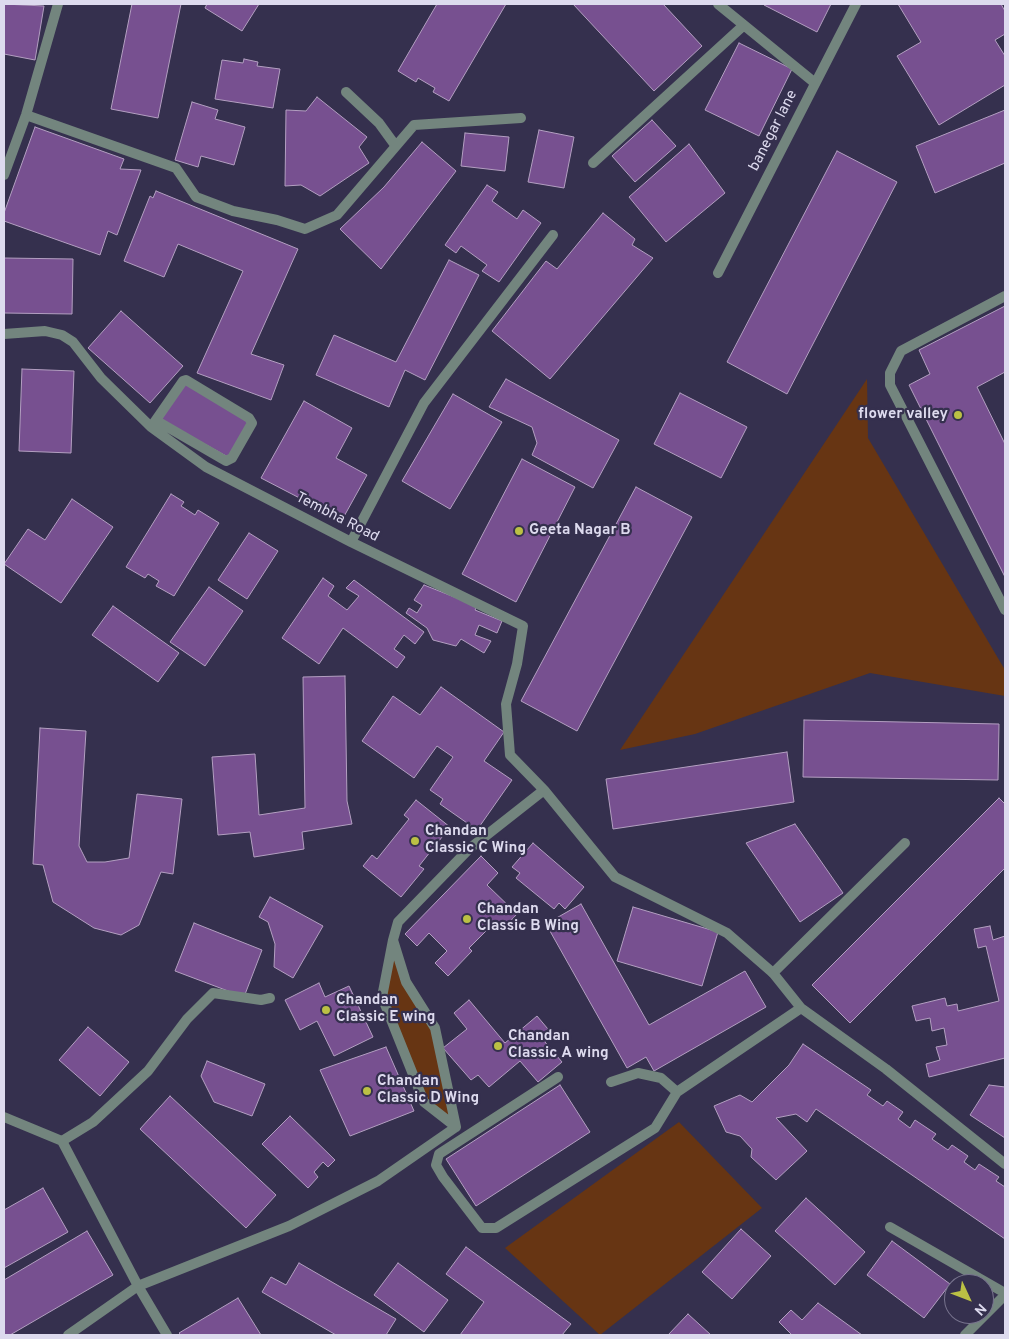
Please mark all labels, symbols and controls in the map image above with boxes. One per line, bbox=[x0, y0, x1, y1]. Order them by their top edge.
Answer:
street label: banegar lane bbox=[746, 87, 802, 175]
place label: flower valley bbox=[859, 406, 948, 424]
marker: flower valley bbox=[952, 409, 964, 421]
street label: Tembha Road bbox=[292, 489, 382, 547]
place label: Geeta Nagar B bbox=[529, 522, 631, 540]
marker: Geeta Nagar B bbox=[513, 525, 525, 537]
place label: Chandan Classic C Wing bbox=[425, 823, 526, 858]
marker: Chandan Classic C Wing bbox=[409, 835, 421, 847]
place label: Chandan Classic B Wing bbox=[477, 901, 579, 936]
marker: Chandan Classic B Wing bbox=[461, 913, 473, 925]
place label: Chandan Classic E wing bbox=[336, 992, 435, 1027]
marker: Chandan Classic E wing bbox=[320, 1004, 332, 1016]
place label: Chandan Classic A wing bbox=[508, 1028, 609, 1063]
marker: Chandan Classic A wing bbox=[492, 1040, 504, 1052]
place label: Chandan Classic D Wing bbox=[377, 1073, 479, 1108]
marker: Chandan Classic D Wing bbox=[361, 1085, 373, 1097]
north arrow bbox=[944, 1274, 994, 1324]
text: N bbox=[970, 1299, 989, 1318]

